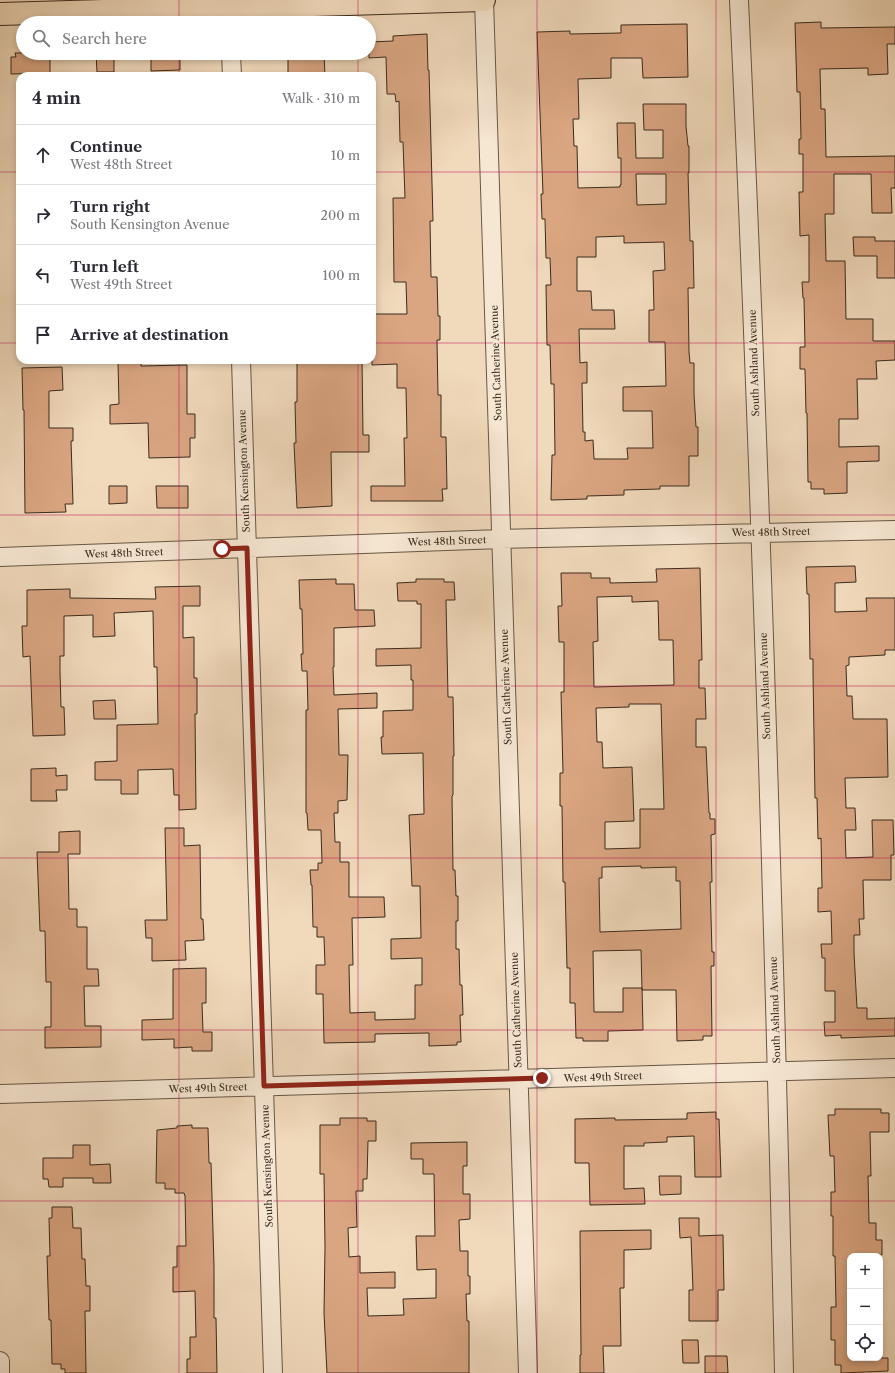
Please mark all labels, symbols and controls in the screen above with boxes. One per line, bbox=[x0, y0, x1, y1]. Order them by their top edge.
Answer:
search box bbox=[16, 16, 376, 60]
icon: search bbox=[30, 27, 52, 49]
text: Search here bbox=[62, 29, 147, 48]
text: 4 min bbox=[32, 88, 81, 108]
text: Walk · 310 m bbox=[282, 90, 360, 106]
text: Continue bbox=[70, 137, 142, 156]
icon: ahead bbox=[32, 144, 54, 166]
text: 10 m bbox=[331, 147, 360, 163]
text: West 48th Street bbox=[70, 156, 172, 172]
text: Turn right bbox=[70, 197, 150, 216]
icon: right bbox=[32, 204, 54, 226]
text: 200 m bbox=[320, 207, 360, 223]
text: South Kensington Avenue bbox=[70, 216, 230, 232]
text: Turn left bbox=[70, 257, 139, 276]
icon: left bbox=[32, 264, 54, 286]
text: 100 m bbox=[322, 267, 360, 283]
text: West 49th Street bbox=[70, 276, 172, 292]
street label: South Catherine Avenue bbox=[487, 304, 505, 421]
street label: South Ashland Avenue bbox=[746, 309, 762, 417]
icon: arrive bbox=[32, 324, 54, 346]
text: Arrive at destination bbox=[70, 325, 229, 344]
street label: South Kensington Avenue bbox=[235, 409, 253, 533]
street label: West 48th Street bbox=[731, 525, 811, 539]
street label: West 48th Street bbox=[406, 533, 487, 549]
route start bbox=[213, 540, 231, 558]
street label: West 48th Street bbox=[83, 545, 164, 561]
street label: South Catherine Avenue bbox=[497, 628, 515, 745]
street label: South Ashland Avenue bbox=[757, 632, 773, 740]
street label: South Catherine Avenue bbox=[507, 951, 525, 1068]
street label: South Ashland Avenue bbox=[767, 956, 783, 1064]
route end bbox=[533, 1069, 551, 1087]
street label: West 49th Street bbox=[562, 1069, 643, 1085]
street label: West 49th Street bbox=[167, 1080, 248, 1096]
street label: South Kensington Avenue bbox=[258, 1104, 276, 1228]
map controls bbox=[847, 1253, 883, 1361]
button: + bbox=[847, 1253, 883, 1289]
button: − bbox=[847, 1289, 883, 1325]
button: locate bbox=[847, 1325, 883, 1361]

